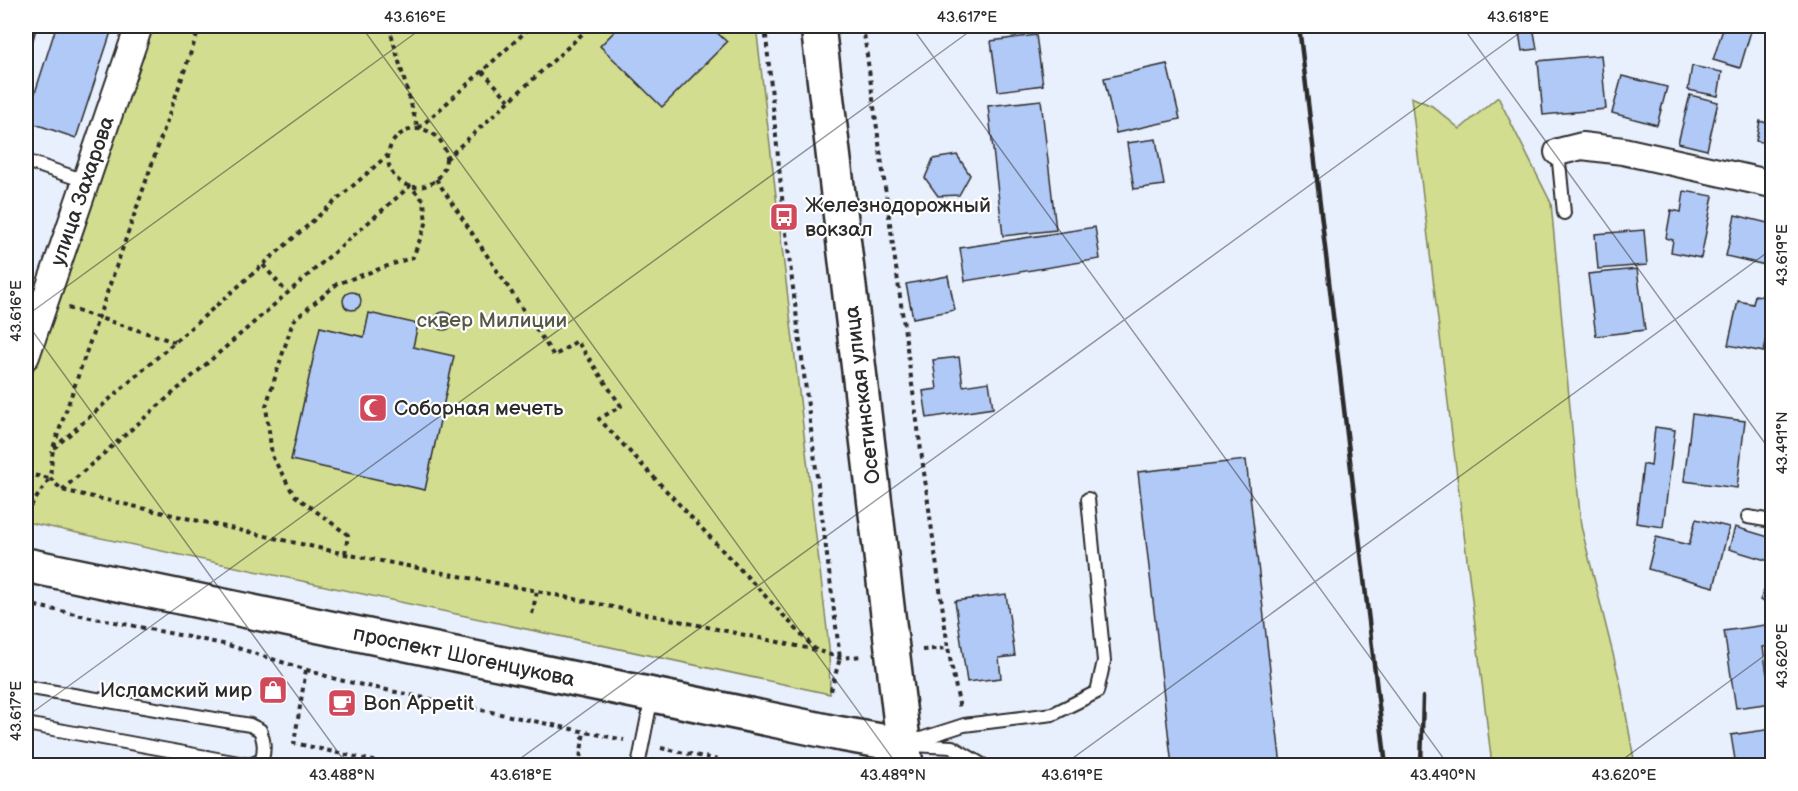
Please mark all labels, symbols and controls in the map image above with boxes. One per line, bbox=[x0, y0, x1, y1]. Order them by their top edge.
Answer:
text: 43.616°E bbox=[384, 8, 446, 27]
text: 43.617°E bbox=[937, 8, 997, 27]
text: 43.618°E bbox=[1487, 8, 1549, 27]
street label: улица Захарова bbox=[45, 113, 120, 269]
place label: Железнодорожный вокзал bbox=[805, 193, 991, 242]
bus stop icon: Железнодорожный вокзал bbox=[768, 201, 800, 233]
text: 43.619°E bbox=[1773, 224, 1792, 286]
text: 43.616°E bbox=[7, 280, 26, 342]
street label: Осетинская улица bbox=[839, 304, 886, 486]
park label: сквер Милиции bbox=[417, 308, 567, 333]
mosque icon: Соборная мечеть bbox=[357, 392, 389, 424]
place label: Соборная мечеть bbox=[394, 396, 564, 421]
text: 43.491°N bbox=[1773, 411, 1792, 475]
street label: проспект Шогенцукова bbox=[351, 621, 578, 692]
text: 43.620°E bbox=[1773, 623, 1792, 688]
shop icon: Исламский мир bbox=[257, 674, 289, 706]
place label: Исламский мир bbox=[100, 678, 252, 703]
text: 43.617°E bbox=[7, 681, 26, 741]
cafe icon: Bon Appetit bbox=[326, 687, 358, 719]
place label: Bon Appetit bbox=[363, 691, 475, 716]
text: 43.488°N bbox=[309, 766, 375, 785]
text: 43.618°E bbox=[490, 766, 552, 785]
text: 43.489°N bbox=[860, 766, 926, 785]
text: 43.619°E bbox=[1041, 766, 1103, 785]
text: 43.490°N bbox=[1410, 766, 1476, 785]
text: 43.620°E bbox=[1592, 766, 1657, 785]

